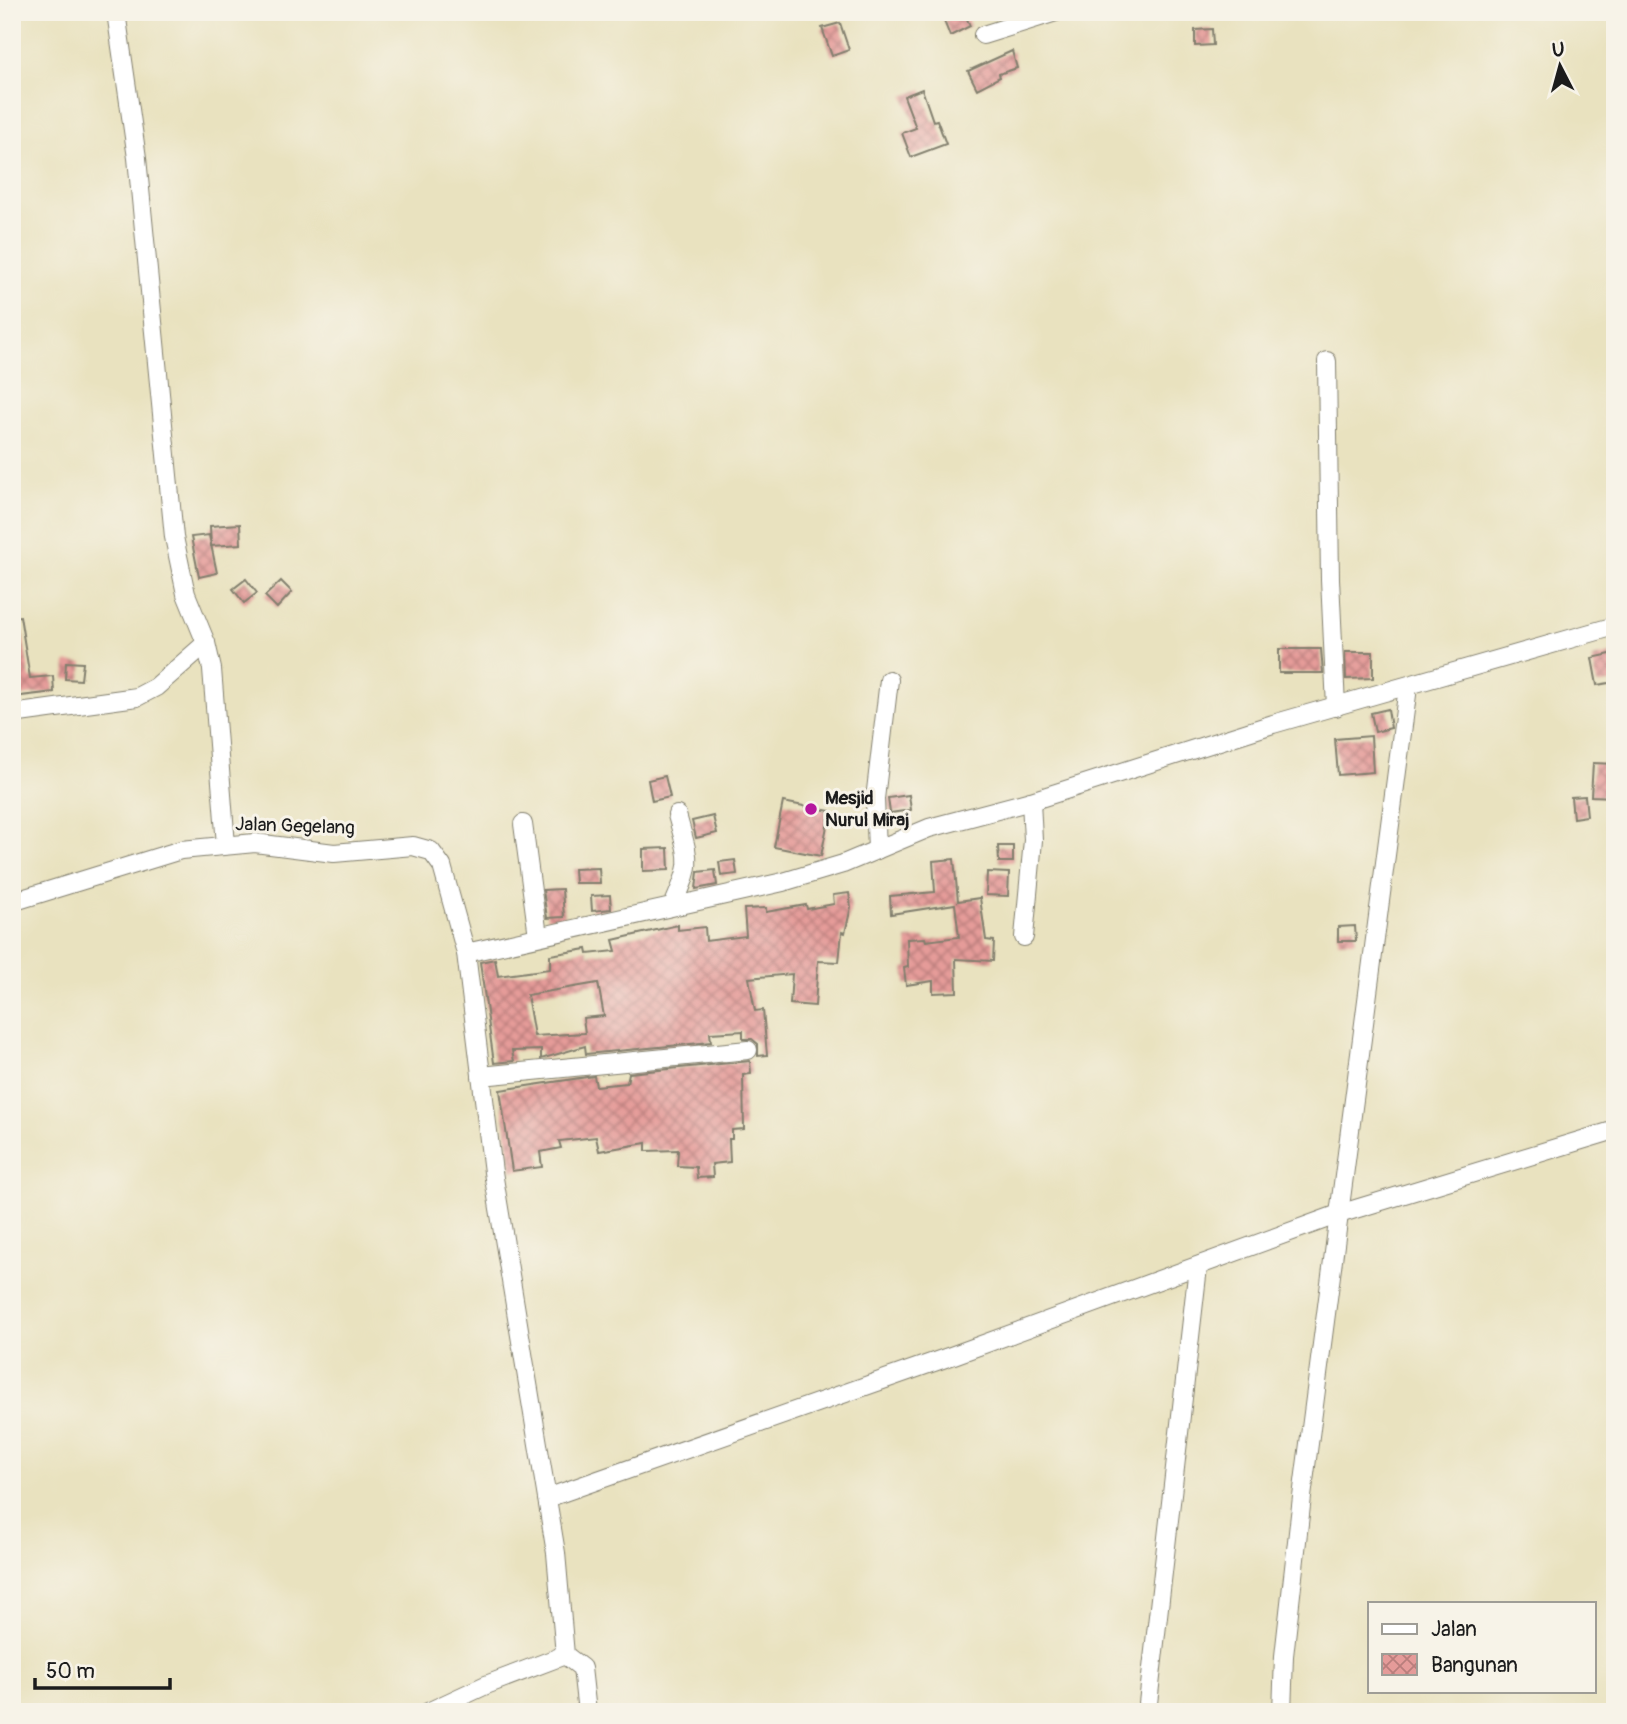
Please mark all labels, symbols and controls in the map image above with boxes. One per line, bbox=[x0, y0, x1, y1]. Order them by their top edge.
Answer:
north arrow bbox=[1526, 32, 1596, 102]
text: U bbox=[1551, 37, 1566, 63]
place label: Mesjid Nurul Miraj bbox=[825, 786, 909, 832]
marker: Mesjid Nurul Miraj bbox=[803, 801, 819, 817]
street label: Jalan Gegelang bbox=[235, 812, 355, 840]
legend bbox=[1368, 1602, 1596, 1692]
text: Jalan bbox=[1431, 1616, 1477, 1643]
scale bar bbox=[35, 1647, 170, 1691]
text: Bangunan bbox=[1431, 1652, 1518, 1679]
text: 50 m bbox=[46, 1658, 95, 1685]

